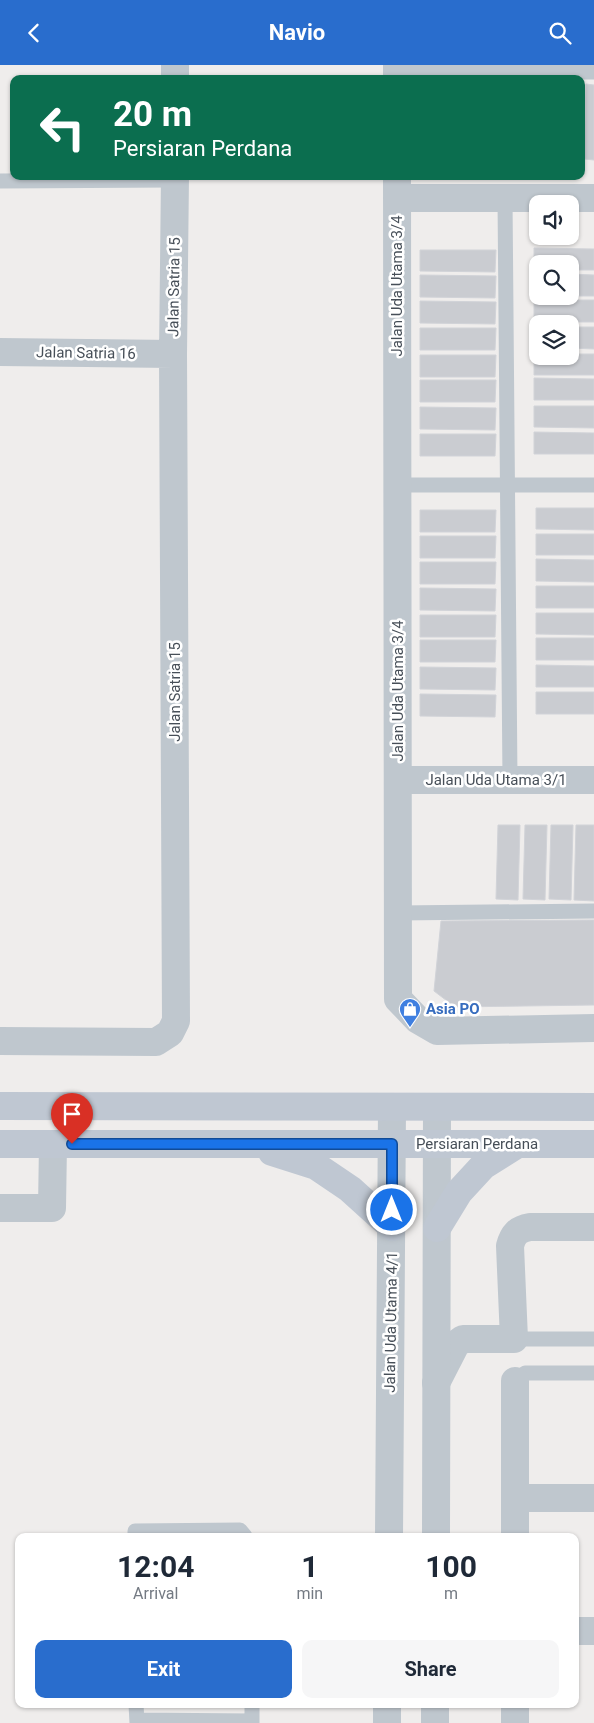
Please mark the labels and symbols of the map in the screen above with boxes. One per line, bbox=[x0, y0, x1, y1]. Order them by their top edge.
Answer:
street label: Jalan Uda Utama 3/4 bbox=[388, 215, 406, 357]
street label: Jalan Satria 15 bbox=[164, 237, 184, 337]
street label: Jalan Satria 16 bbox=[36, 343, 136, 363]
street label: Jalan Uda Utama 3/4 bbox=[389, 620, 407, 762]
street label: Jalan Satria 15 bbox=[166, 642, 184, 742]
street label: Jalan Uda Utama 3/1 bbox=[425, 771, 567, 789]
shop icon: Asia PO bbox=[398, 997, 422, 1028]
place label: Asia PO bbox=[426, 1000, 480, 1018]
pin bbox=[51, 1093, 93, 1144]
street label: Persiaran Perdana bbox=[416, 1135, 538, 1153]
position arrow bbox=[365, 1183, 417, 1235]
street label: Jalan Uda Utama 4/1 bbox=[381, 1251, 401, 1393]

